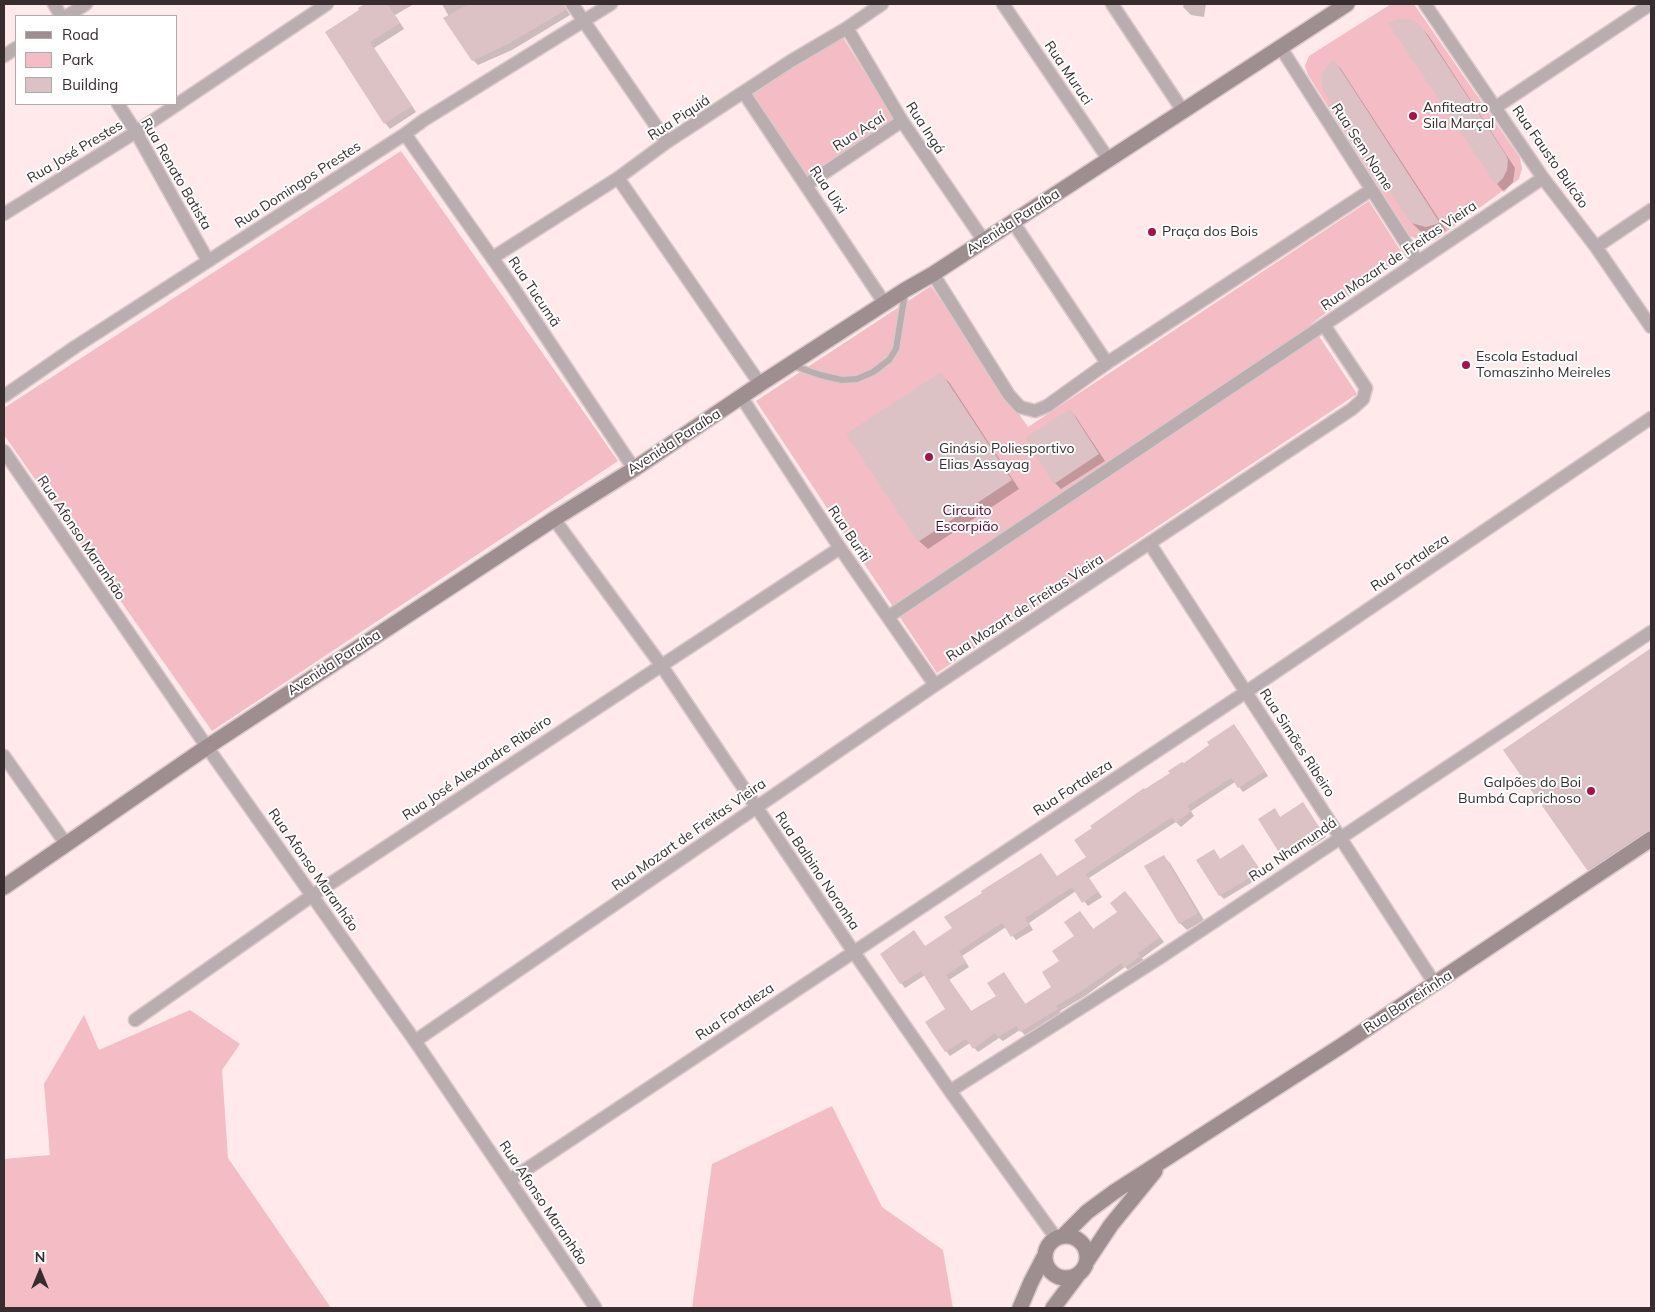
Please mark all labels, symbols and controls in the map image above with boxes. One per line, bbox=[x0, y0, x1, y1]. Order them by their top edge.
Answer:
legend bbox=[15, 15, 178, 105]
text: Road bbox=[62, 25, 99, 44]
street label: Rua Muruci bbox=[1041, 38, 1095, 108]
text: Park bbox=[62, 50, 94, 69]
text: Building bbox=[62, 75, 118, 94]
street label: Rua Piquiá bbox=[645, 92, 713, 144]
street label: Rua Ingá bbox=[902, 99, 948, 157]
street label: Rua Sem Nome bbox=[1328, 100, 1396, 194]
place label: Anfiteatro Sila Marçal bbox=[1423, 100, 1494, 132]
street label: Rua Fausto Bulcão bbox=[1508, 102, 1592, 212]
street label: Rua Açaí bbox=[830, 109, 888, 155]
marker: Anfiteatro Sila Marçal bbox=[1407, 110, 1419, 122]
street label: Rua Renato Batista bbox=[137, 115, 215, 233]
street label: Rua José Prestes bbox=[24, 117, 126, 187]
street label: Rua Domingos Prestes bbox=[232, 138, 364, 232]
street label: Rua Uixi bbox=[806, 163, 850, 217]
street label: Avenida Paraíba bbox=[963, 186, 1063, 258]
street label: Rua Mozart de Freitas Vieira bbox=[1318, 198, 1480, 314]
place label: Praça dos Bois bbox=[1162, 224, 1258, 240]
marker: Praça dos Bois bbox=[1146, 226, 1158, 238]
street label: Rua Tucumã bbox=[504, 254, 564, 330]
place label: Escola Estadual Tomaszinho Meireles bbox=[1476, 349, 1611, 382]
marker: Escola Estadual Tomaszinho Meireles bbox=[1460, 359, 1472, 371]
street label: Avenida Paraíba bbox=[624, 406, 724, 478]
place label: Ginásio Poliesportivo Elias Assayag bbox=[939, 441, 1075, 474]
marker: Ginásio Poliesportivo Elias Assayag bbox=[923, 451, 935, 463]
street label: Rua Afonso Maranhão bbox=[33, 473, 129, 603]
street label: Rua Buriti bbox=[824, 503, 874, 565]
park label: Circuito Escorpião bbox=[935, 503, 999, 536]
street label: Rua Fortaleza bbox=[1368, 531, 1452, 595]
street label: Rua Mozart de Freitas Vieira bbox=[943, 551, 1107, 665]
street label: Avenida Paraíba bbox=[284, 627, 384, 699]
street label: Rua Simões Ribeiro bbox=[1256, 686, 1338, 800]
street label: Rua José Alexandre Ribeiro bbox=[399, 712, 555, 824]
street label: Rua Fortaleza bbox=[1030, 756, 1116, 820]
street label: Rua Mozart de Freitas Vieira bbox=[609, 775, 769, 895]
place label: Galpões do Boi Bumbá Caprichoso bbox=[1458, 775, 1581, 808]
marker: Galpões do Boi Bumbá Caprichoso bbox=[1585, 785, 1597, 797]
street label: Rua Afonso Maranhão bbox=[264, 805, 362, 935]
street label: Rua Balbino Noronha bbox=[771, 809, 863, 933]
street label: Rua Nhamundá bbox=[1246, 814, 1340, 886]
street label: Rua Barreirinha bbox=[1361, 967, 1455, 1037]
street label: Rua Fortaleza bbox=[693, 980, 777, 1044]
street label: Rua Afonso Maranhão bbox=[495, 1138, 591, 1268]
north arrow bbox=[15, 1247, 65, 1297]
text: N bbox=[35, 1248, 45, 1266]

